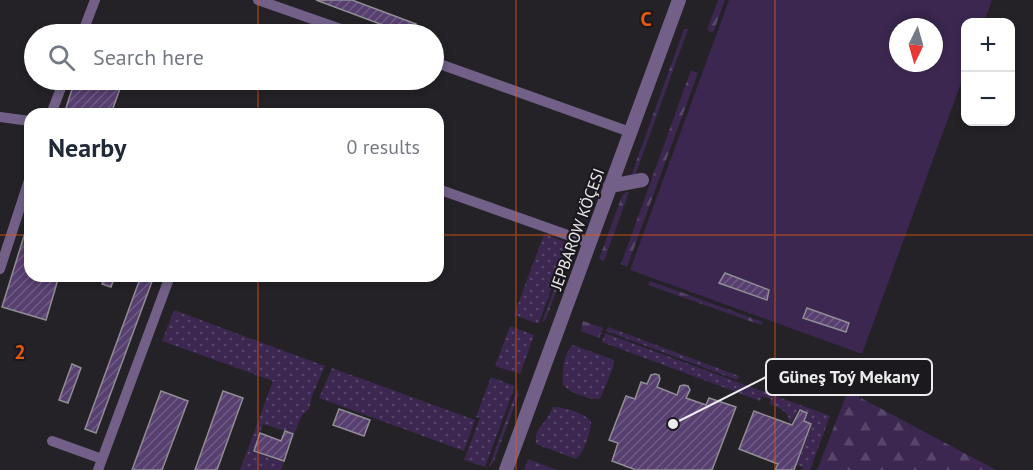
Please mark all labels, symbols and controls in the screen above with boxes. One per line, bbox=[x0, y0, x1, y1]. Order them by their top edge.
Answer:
text: C bbox=[640, 6, 652, 32]
north arrow bbox=[889, 18, 943, 72]
map controls bbox=[961, 18, 1015, 126]
button: + bbox=[961, 18, 1015, 72]
search box bbox=[24, 24, 444, 90]
icon: search bbox=[45, 41, 78, 74]
text: Search here bbox=[93, 43, 204, 71]
button: − bbox=[961, 72, 1015, 126]
text: Nearby bbox=[48, 131, 126, 164]
text: 0 results bbox=[347, 134, 420, 160]
street label: JEPBAROW KÖÇESI bbox=[545, 165, 608, 294]
text: 2 bbox=[14, 339, 26, 365]
callout: Güneş Toý Mekany bbox=[766, 359, 932, 395]
text: Güneş Toý Mekany bbox=[779, 365, 920, 388]

